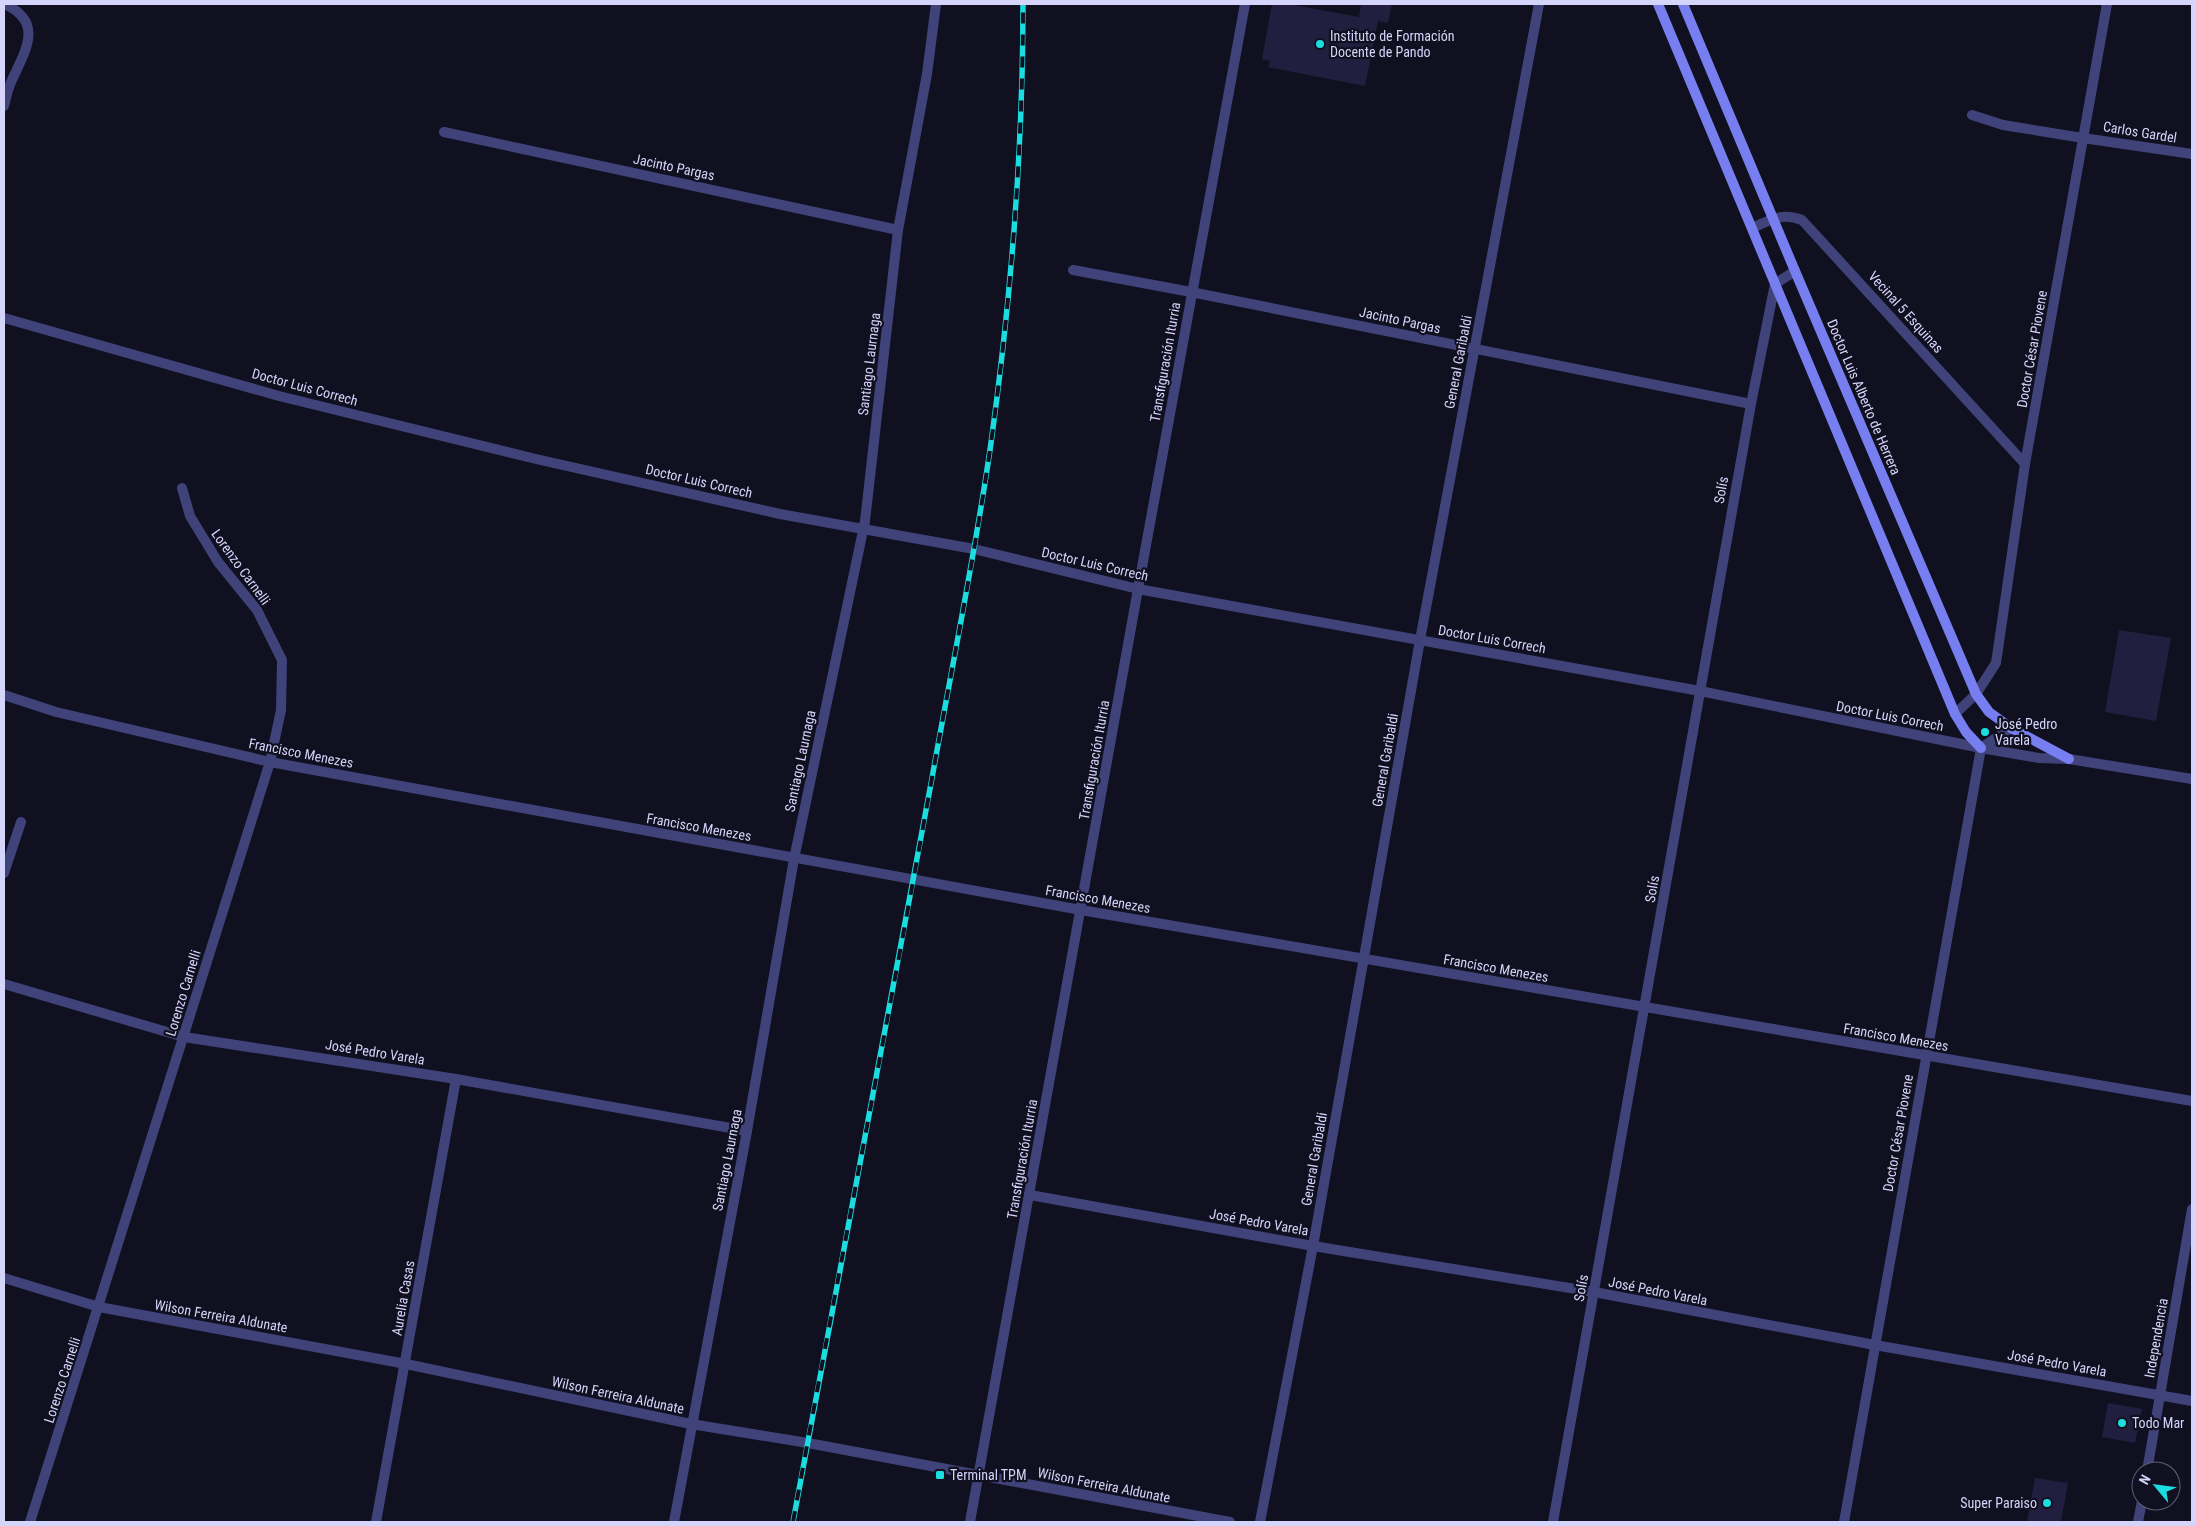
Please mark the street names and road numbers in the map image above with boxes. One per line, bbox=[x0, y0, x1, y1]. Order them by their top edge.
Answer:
street label: Carlos Gardel bbox=[2102, 118, 2178, 146]
street label: Jacinto Pargas bbox=[632, 151, 716, 183]
street label: Vecinal 5 Esquinas bbox=[1865, 268, 1947, 356]
street label: Doctor César Piovene bbox=[2014, 289, 2050, 409]
street label: Transfiguración Iturria bbox=[1147, 301, 1183, 423]
street label: Jacinto Pargas bbox=[1358, 304, 1442, 336]
street label: Santiago Laurnaga bbox=[855, 312, 883, 416]
street label: General Garibaldi bbox=[1441, 314, 1475, 410]
street label: Doctor Luis Alberto de Herrera bbox=[1824, 317, 1904, 477]
street label: Doctor Luis Correch bbox=[250, 365, 360, 409]
street label: Doctor Luis Correch bbox=[644, 461, 754, 501]
street label: Solís bbox=[1711, 475, 1731, 505]
street label: Lorenzo Carnelli bbox=[208, 526, 274, 608]
street label: Doctor Luis Correch bbox=[1040, 544, 1150, 584]
street label: Doctor Luis Correch bbox=[1437, 622, 1547, 656]
street label: Doctor Luis Correch bbox=[1835, 698, 1945, 734]
street label: Transfiguración Iturria bbox=[1076, 699, 1112, 821]
street label: Santiago Laurnaga bbox=[781, 709, 819, 813]
street label: General Garibaldi bbox=[1369, 712, 1401, 808]
street label: Francisco Menezes bbox=[247, 735, 355, 771]
street label: Francisco Menezes bbox=[645, 810, 753, 844]
street label: Solís bbox=[1642, 874, 1662, 904]
street label: Francisco Menezes bbox=[1044, 882, 1152, 916]
street label: Lorenzo Carnelli bbox=[162, 948, 204, 1038]
street label: Francisco Menezes bbox=[1442, 951, 1550, 985]
street label: Francisco Menezes bbox=[1842, 1020, 1950, 1054]
street label: José Pedro Varela bbox=[324, 1036, 426, 1068]
street label: Doctor César Piovene bbox=[1880, 1073, 1916, 1193]
street label: Transfiguración Iturria bbox=[1004, 1098, 1040, 1220]
street label: Santiago Laurnaga bbox=[709, 1108, 745, 1212]
street label: General Garibaldi bbox=[1298, 1111, 1330, 1207]
street label: José Pedro Varela bbox=[1208, 1205, 1310, 1239]
street label: Aurelia Casas bbox=[389, 1259, 417, 1337]
street label: Solís bbox=[1571, 1273, 1591, 1303]
street label: José Pedro Varela bbox=[1607, 1274, 1709, 1308]
street label: Wilson Ferreira Aldunate bbox=[153, 1296, 289, 1336]
street label: Independencia bbox=[2141, 1297, 2171, 1379]
street label: Lorenzo Carnelli bbox=[41, 1335, 83, 1425]
street label: José Pedro Varela bbox=[2006, 1346, 2108, 1380]
street label: Wilson Ferreira Aldunate bbox=[550, 1373, 686, 1417]
street label: Wilson Ferreira Aldunate bbox=[1036, 1464, 1172, 1506]

